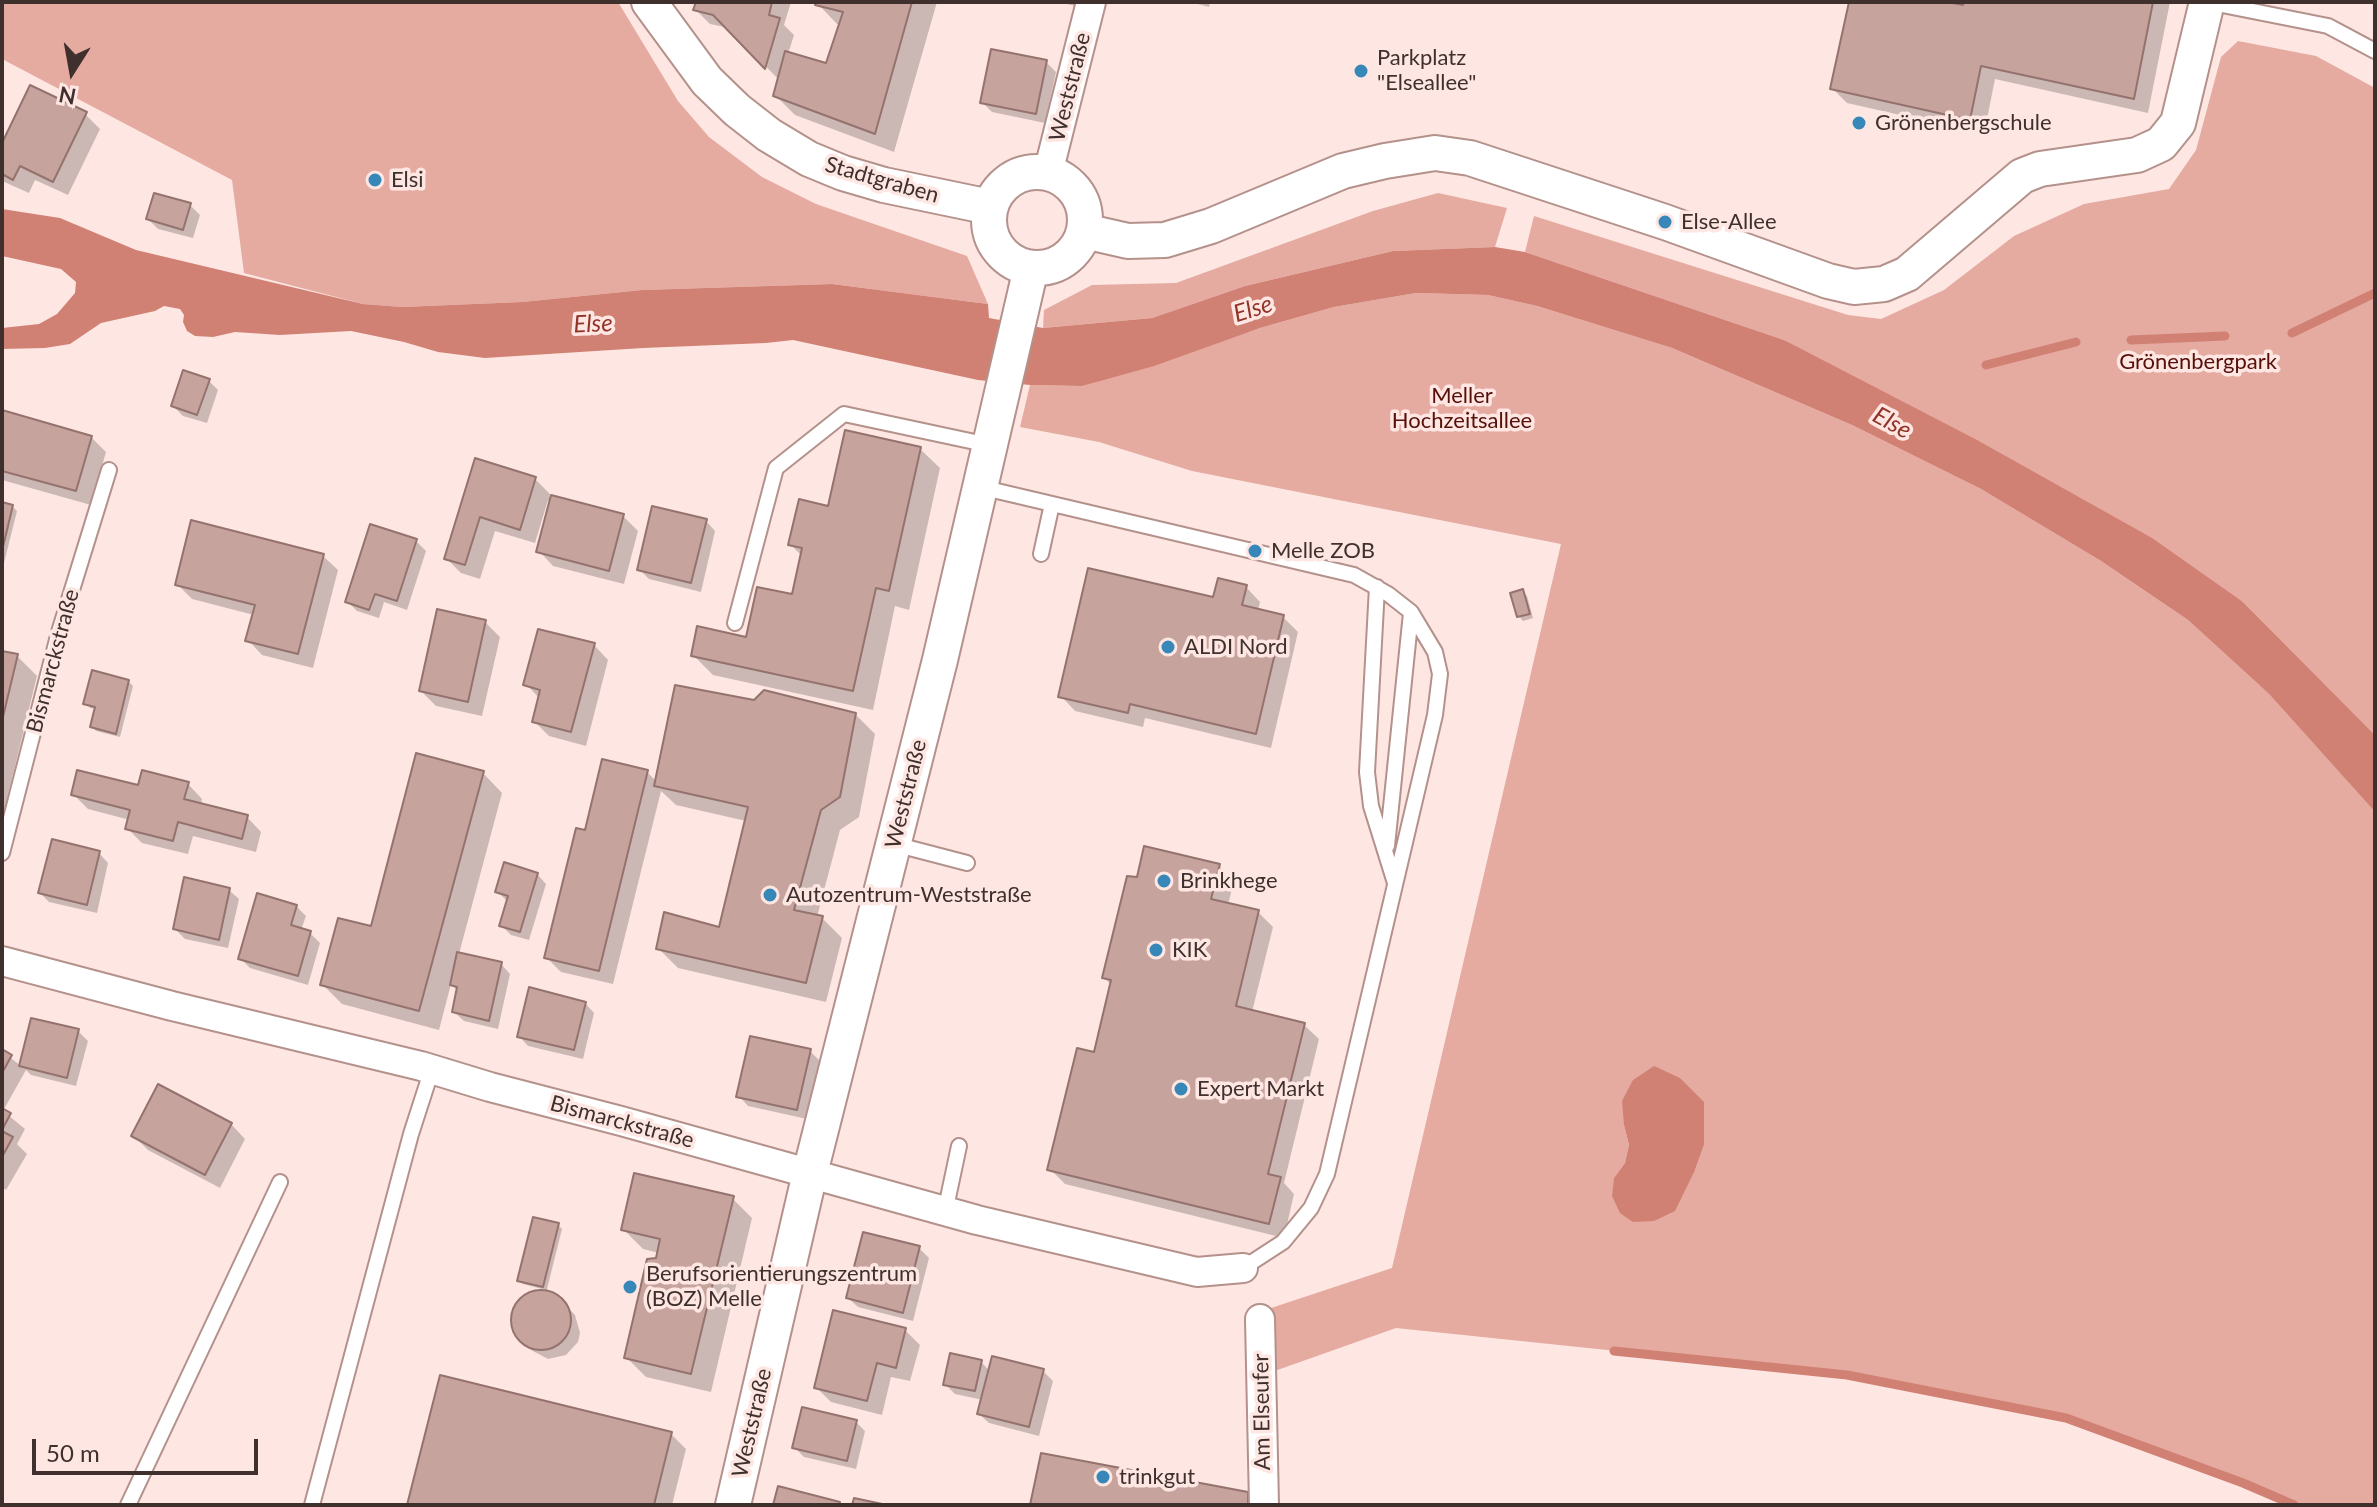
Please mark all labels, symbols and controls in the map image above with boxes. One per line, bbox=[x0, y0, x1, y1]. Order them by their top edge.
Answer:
street label: Weststraße bbox=[1044, 30, 1096, 144]
north arrow bbox=[32, 32, 112, 112]
place label: Parkplatz "Elseallee" bbox=[1377, 45, 1476, 96]
marker: Parkplatz "Elseallee" bbox=[1352, 62, 1370, 80]
text: N bbox=[56, 81, 78, 111]
place label: Grönenbergschule bbox=[1875, 110, 2052, 136]
marker: Grönenbergschule bbox=[1850, 114, 1868, 132]
street label: Stadtgraben bbox=[822, 151, 942, 209]
place label: Elsi bbox=[391, 167, 424, 193]
marker: Elsi bbox=[366, 171, 384, 189]
place label: Else-Allee bbox=[1681, 209, 1777, 235]
marker: Else-Allee bbox=[1656, 213, 1674, 231]
water label: Else bbox=[1230, 289, 1276, 329]
water label: Else bbox=[573, 309, 613, 339]
park label: Grönenbergpark bbox=[2119, 349, 2277, 375]
park label: Meller Hochzeitsallee bbox=[1392, 383, 1532, 434]
water label: Else bbox=[1868, 401, 1916, 445]
place label: Melle ZOB bbox=[1271, 538, 1375, 564]
marker: Melle ZOB bbox=[1246, 542, 1264, 560]
street label: Bismarckstraße bbox=[21, 586, 85, 736]
place label: ALDI Nord bbox=[1184, 634, 1288, 660]
marker: ALDI Nord bbox=[1159, 638, 1177, 656]
street label: Weststraße bbox=[880, 737, 932, 851]
place label: Brinkhege bbox=[1180, 868, 1277, 894]
marker: Brinkhege bbox=[1155, 872, 1173, 890]
place label: Autozentrum-Weststraße bbox=[786, 882, 1032, 908]
marker: Autozentrum-Weststraße bbox=[761, 886, 779, 904]
place label: KIK bbox=[1172, 937, 1207, 963]
marker: KIK bbox=[1147, 941, 1165, 959]
place label: Expert Markt bbox=[1197, 1076, 1324, 1102]
marker: Expert Markt bbox=[1172, 1080, 1190, 1098]
street label: Bismarckstraße bbox=[547, 1090, 697, 1154]
place label: Berufsorientierungszentrum (BOZ) Melle bbox=[646, 1261, 917, 1312]
marker: Berufsorientierungszentrum (BOZ) Melle bbox=[621, 1278, 639, 1296]
street label: Am Elseufer bbox=[1248, 1353, 1276, 1471]
street label: Weststraße bbox=[727, 1366, 777, 1480]
scale bar bbox=[36, 1423, 262, 1473]
text: 50 m bbox=[46, 1438, 100, 1467]
place label: trinkgut bbox=[1119, 1464, 1195, 1490]
marker: trinkgut bbox=[1094, 1468, 1112, 1486]

